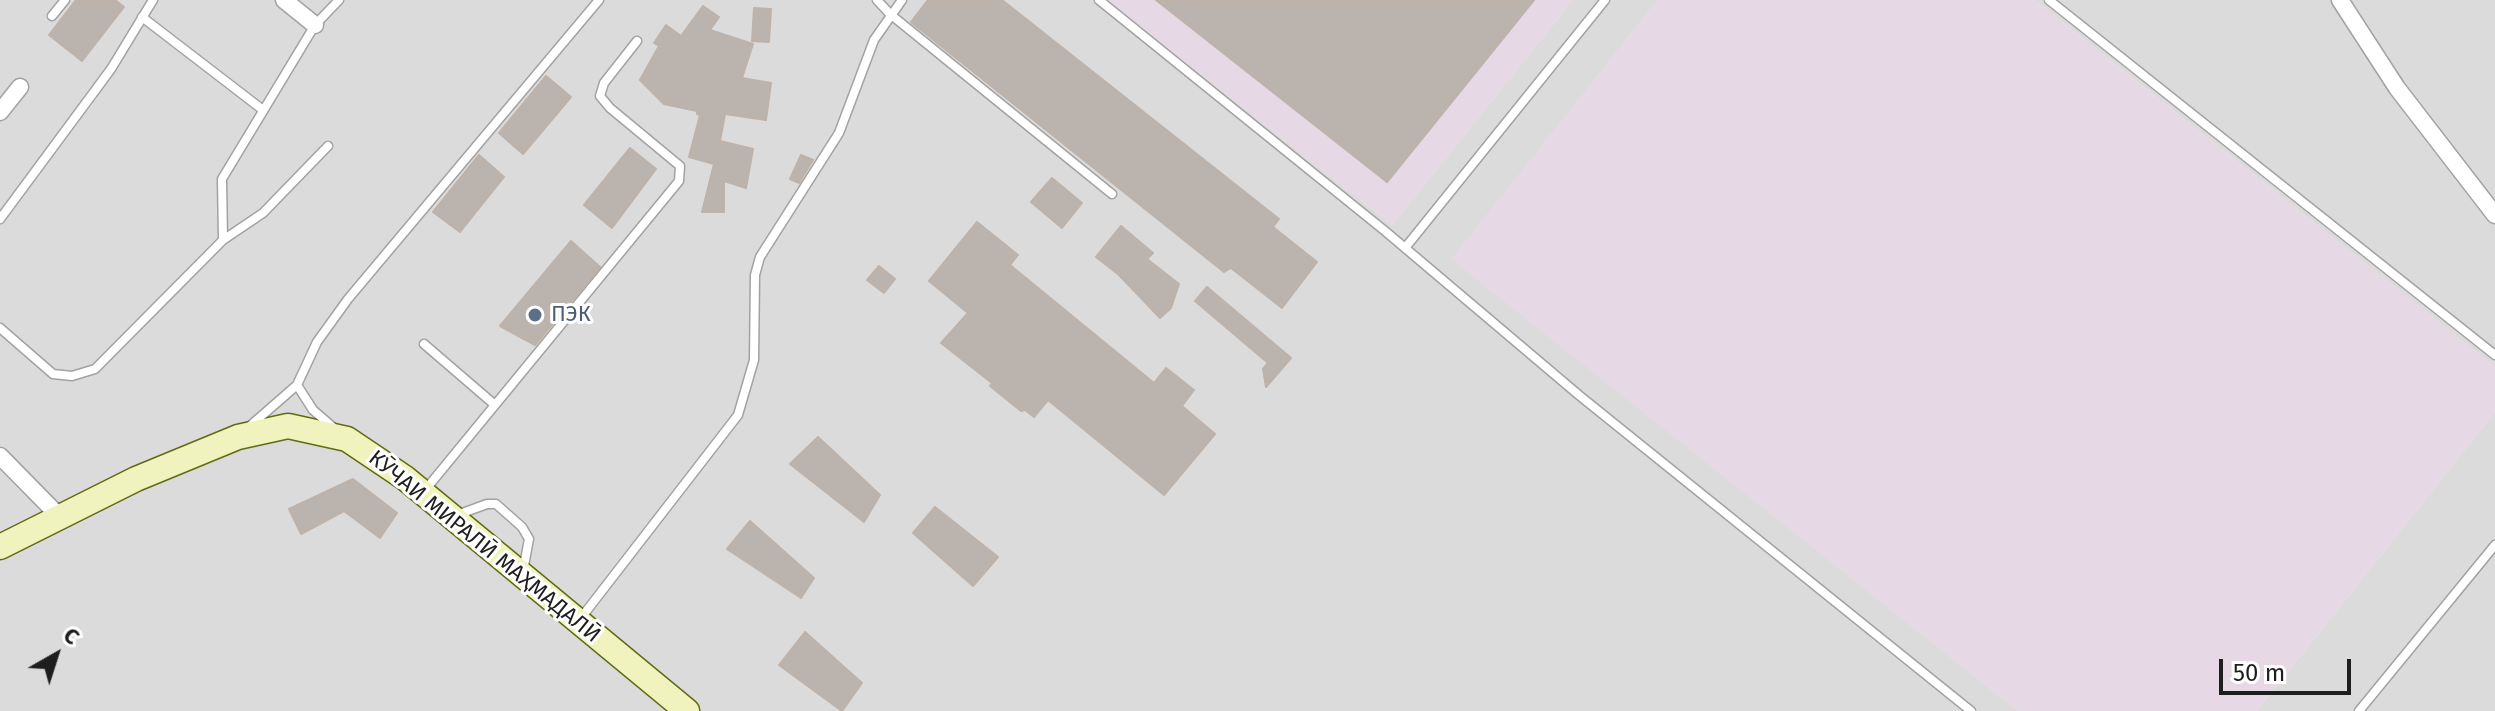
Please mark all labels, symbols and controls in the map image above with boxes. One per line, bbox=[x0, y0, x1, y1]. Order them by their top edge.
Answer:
place label: ПЭК bbox=[551, 302, 591, 328]
marker: ПЭК bbox=[526, 306, 544, 324]
street label: КӮЧАИ МИРАЛӢ МАҲМАДАЛӢ bbox=[363, 445, 605, 649]
north arrow bbox=[16, 615, 96, 695]
text: С bbox=[58, 621, 85, 650]
scale bar bbox=[2223, 643, 2355, 693]
text: 50 m bbox=[2233, 659, 2285, 687]

